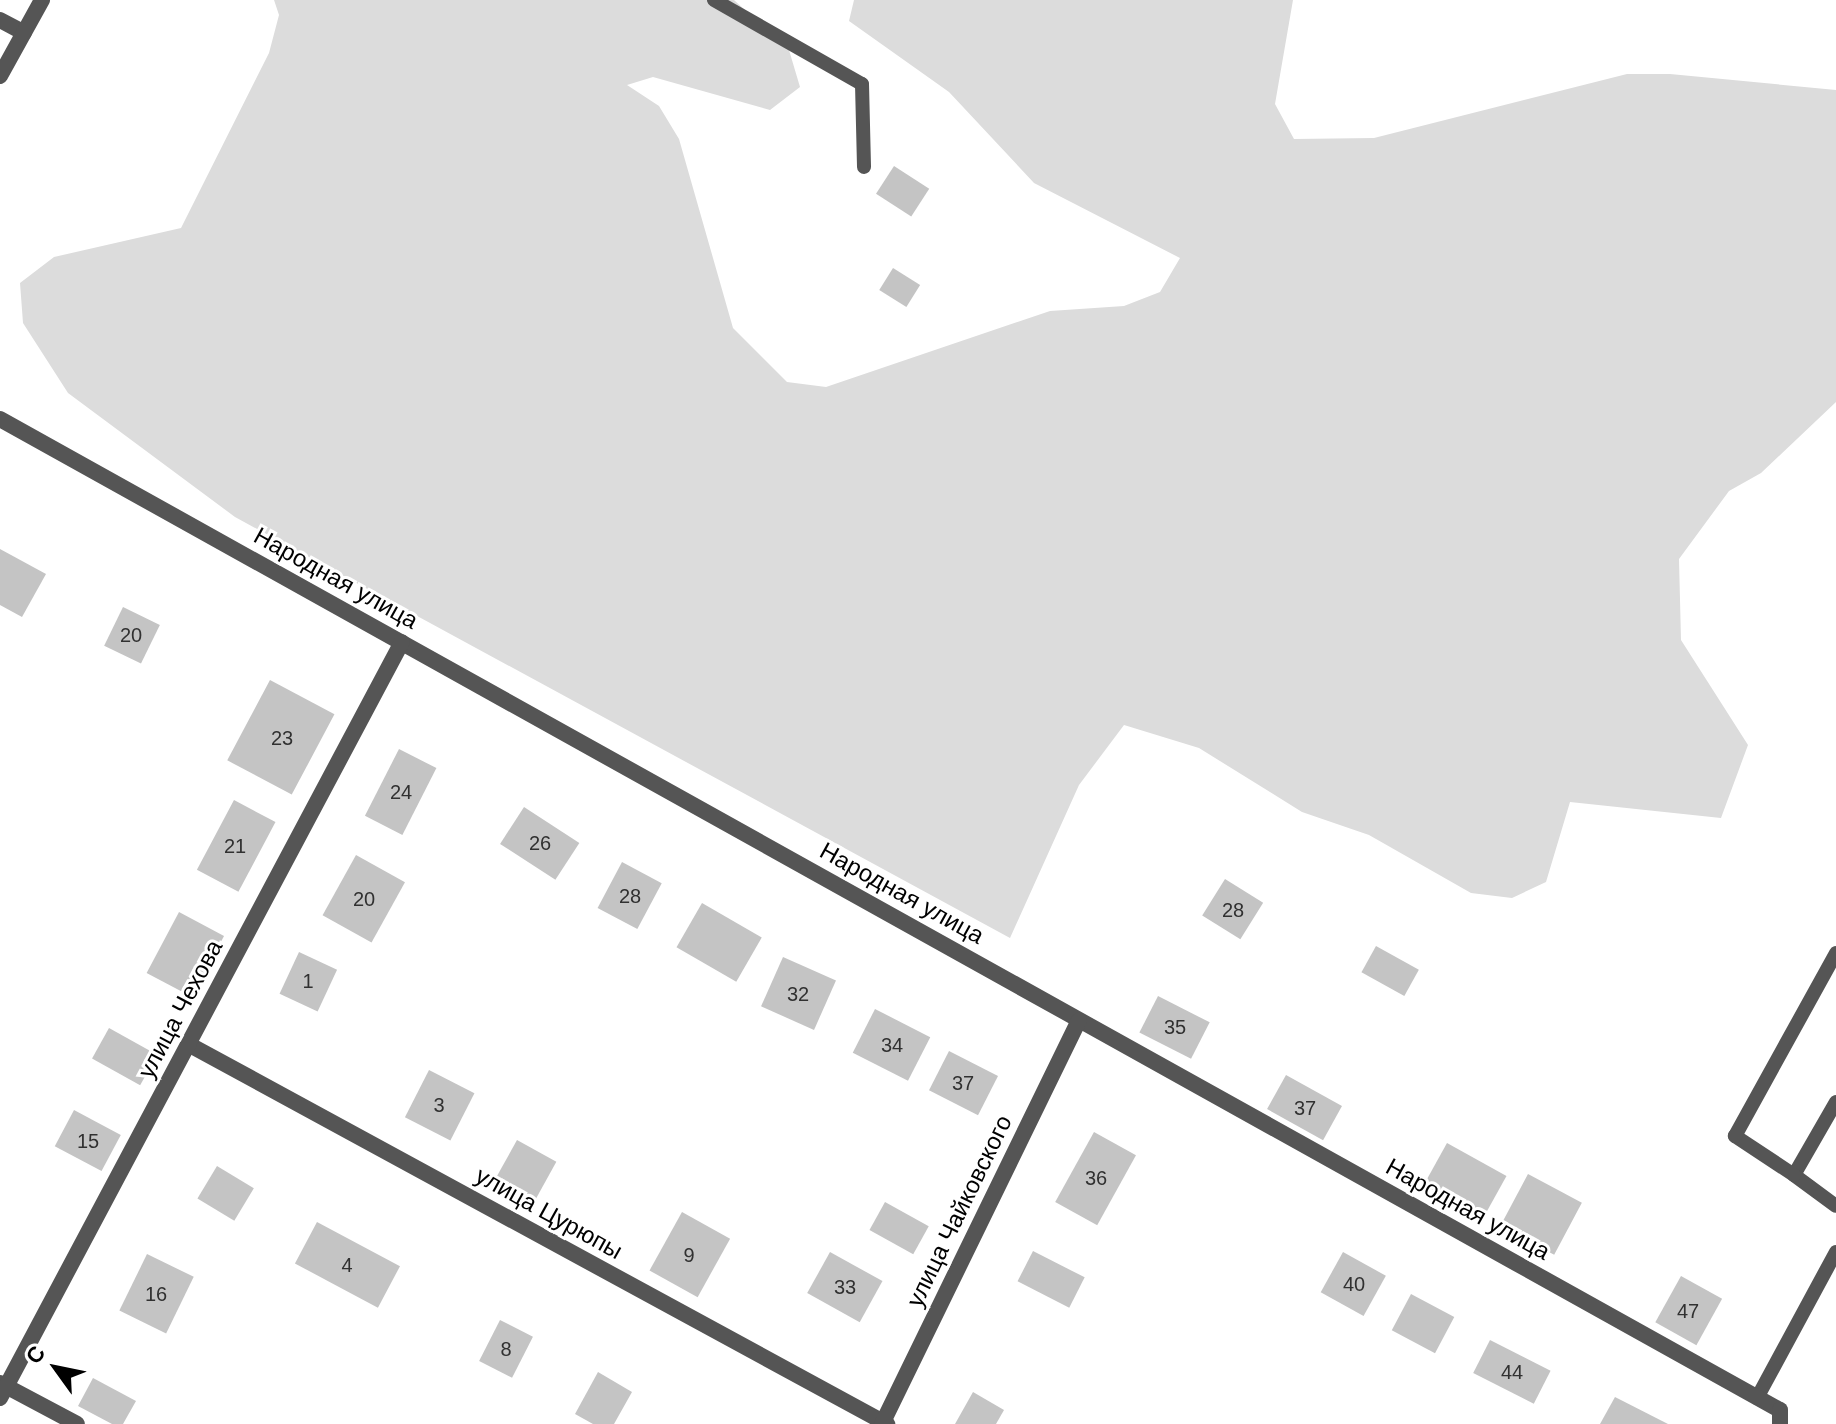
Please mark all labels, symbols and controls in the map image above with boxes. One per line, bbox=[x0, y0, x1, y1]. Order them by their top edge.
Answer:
street label: Народная улица bbox=[249, 521, 423, 635]
house number: 20 bbox=[120, 623, 142, 647]
house number: 23 bbox=[271, 726, 293, 750]
house number: 24 bbox=[390, 780, 412, 804]
house number: 26 bbox=[529, 831, 551, 855]
house number: 21 bbox=[224, 834, 246, 858]
street label: Народная улица bbox=[815, 836, 989, 950]
house number: 28 bbox=[619, 884, 641, 908]
house number: 20 bbox=[353, 887, 375, 911]
house number: 28 bbox=[1222, 898, 1244, 922]
street label: улица Чехова bbox=[132, 935, 228, 1083]
house number: 1 bbox=[302, 969, 314, 993]
house number: 32 bbox=[787, 982, 809, 1006]
house number: 35 bbox=[1164, 1015, 1186, 1039]
house number: 34 bbox=[881, 1033, 903, 1057]
house number: 37 bbox=[952, 1071, 974, 1095]
house number: 3 bbox=[433, 1093, 445, 1117]
house number: 37 bbox=[1294, 1096, 1316, 1120]
street label: улица Чайковского bbox=[900, 1110, 1018, 1312]
house number: 15 bbox=[77, 1129, 99, 1153]
street label: Народная улица bbox=[1381, 1152, 1555, 1266]
street label: улица Цурюпы bbox=[470, 1161, 628, 1265]
house number: 36 bbox=[1085, 1166, 1107, 1190]
house number: 9 bbox=[683, 1243, 695, 1267]
house number: 4 bbox=[341, 1253, 353, 1277]
house number: 40 bbox=[1343, 1272, 1365, 1296]
house number: 33 bbox=[834, 1275, 856, 1299]
house number: 16 bbox=[145, 1282, 167, 1306]
house number: 47 bbox=[1677, 1299, 1699, 1323]
north arrow bbox=[16, 1328, 96, 1408]
house number: 8 bbox=[500, 1337, 512, 1361]
text: С bbox=[21, 1341, 50, 1368]
house number: 44 bbox=[1501, 1360, 1523, 1384]

